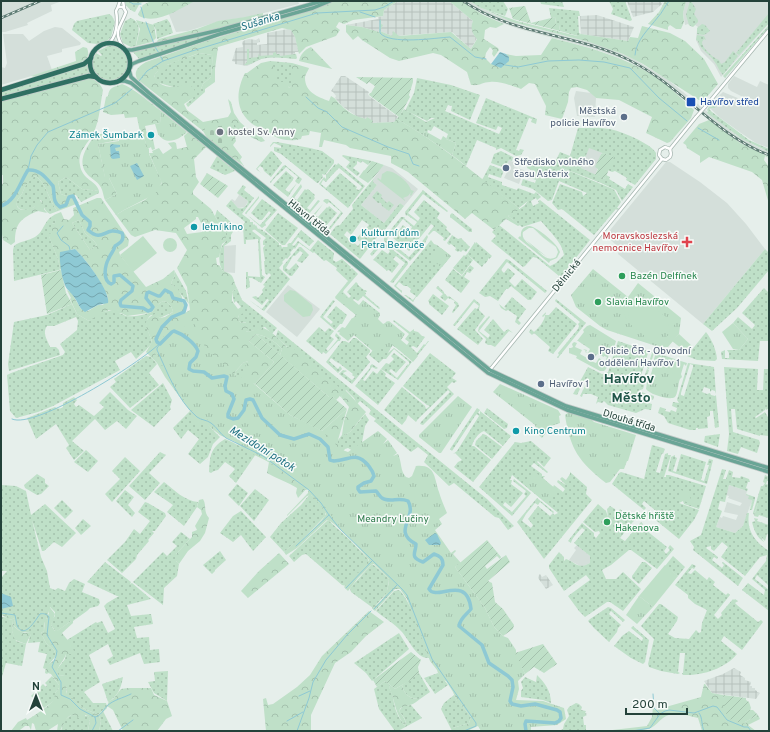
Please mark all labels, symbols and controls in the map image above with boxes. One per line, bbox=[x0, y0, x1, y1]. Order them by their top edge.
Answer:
water label: Sušanka bbox=[239, 9, 281, 35]
marker: Havířov střed bbox=[685, 96, 697, 108]
place label: Havířov střed bbox=[700, 96, 759, 109]
place label: Městská policie Havířov bbox=[550, 105, 616, 130]
marker: Městská policie Havířov bbox=[619, 112, 629, 122]
place label: kostel Sv. Anny bbox=[228, 126, 295, 139]
marker: kostel Sv. Anny bbox=[215, 127, 225, 137]
place label: Zámek Šumbark bbox=[69, 129, 143, 142]
marker: Zámek Šumbark bbox=[146, 130, 156, 140]
place label: Středisko volného času Asterix bbox=[514, 156, 594, 181]
marker: Středisko volného času Asterix bbox=[501, 163, 511, 173]
street label: Hlavní třída bbox=[285, 197, 333, 239]
place label: letní kino bbox=[202, 221, 243, 234]
marker: letní kino bbox=[189, 222, 199, 232]
place label: Kulturní dům Petra Bezruče bbox=[361, 227, 424, 252]
place label: Moravskoslezská nemocnice Havířov bbox=[592, 230, 678, 255]
marker: Kulturní dům Petra Bezruče bbox=[348, 234, 358, 244]
marker: Moravskoslezská nemocnice Havířov bbox=[681, 236, 693, 248]
street label: Dělnická bbox=[550, 257, 584, 295]
place label: Bazén Delfínek bbox=[630, 270, 697, 283]
marker: Bazén Delfínek bbox=[617, 271, 627, 281]
place label: Slavia Havířov bbox=[606, 296, 669, 309]
marker: Slavia Havířov bbox=[593, 297, 603, 307]
place label: Policie ČR - Obvodní oddělení Havířov 1 bbox=[599, 345, 692, 370]
marker: Policie ČR - Obvodní oddělení Havířov 1 bbox=[586, 352, 596, 362]
district label: Havířov bbox=[604, 371, 655, 388]
place label: Havířov 1 bbox=[549, 378, 589, 391]
marker: Havířov 1 bbox=[536, 379, 546, 389]
district label: Město bbox=[611, 390, 651, 407]
street label: Dlouhá třída bbox=[601, 407, 657, 435]
water label: Mezidolní potok bbox=[227, 423, 298, 475]
place label: Kino Centrum bbox=[524, 425, 586, 438]
marker: Kino Centrum bbox=[511, 426, 521, 436]
place label: Dětské hřiště Hakenova bbox=[615, 510, 674, 535]
park label: Meandry Lučiny bbox=[357, 513, 429, 526]
marker: Dětské hřiště Hakenova bbox=[602, 517, 612, 527]
north arrow bbox=[16, 676, 56, 716]
text: N bbox=[32, 680, 40, 694]
scale bar bbox=[626, 690, 687, 716]
text: 200 m bbox=[632, 697, 668, 713]

